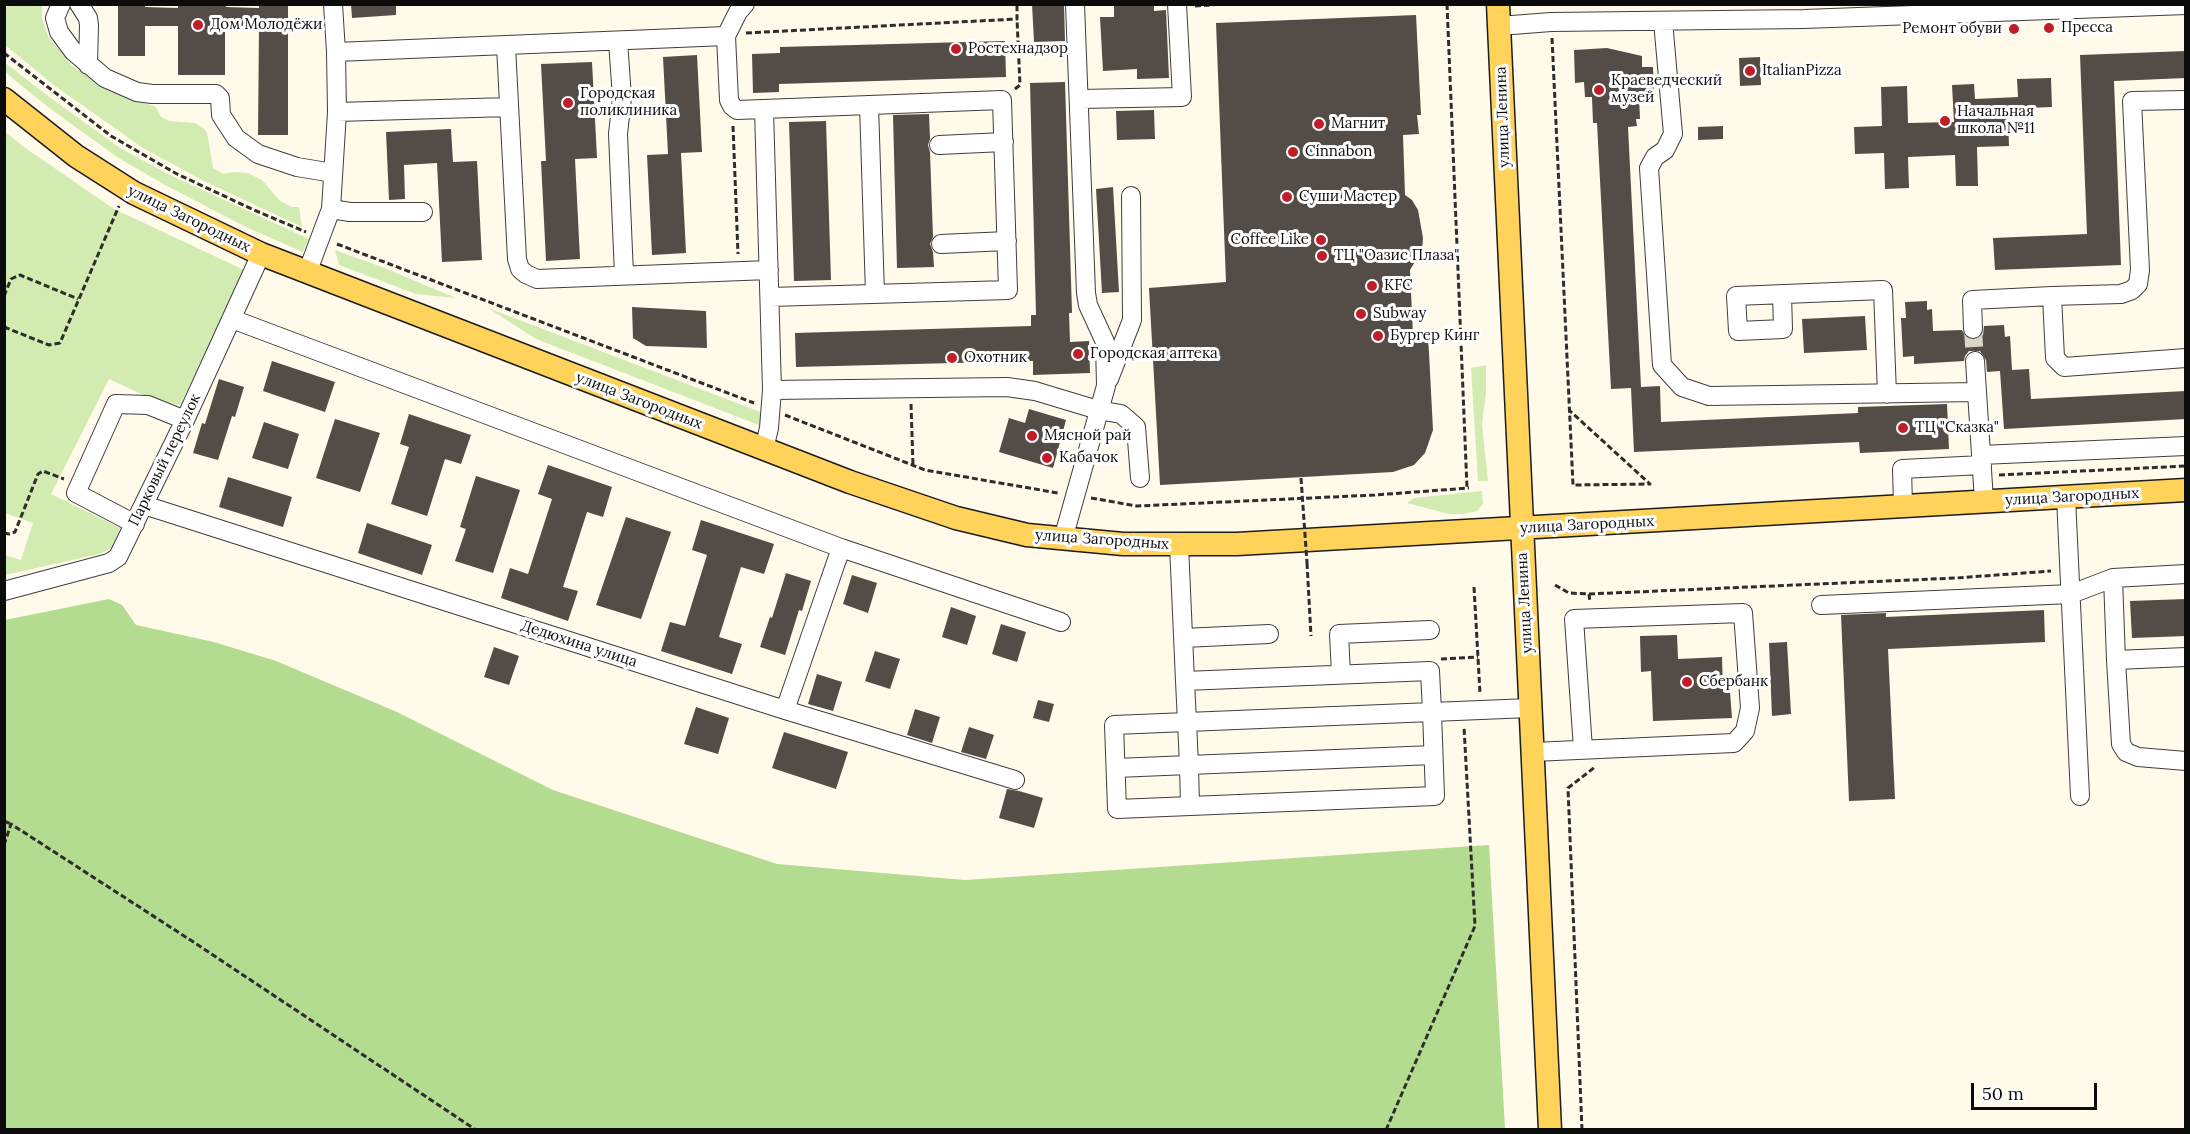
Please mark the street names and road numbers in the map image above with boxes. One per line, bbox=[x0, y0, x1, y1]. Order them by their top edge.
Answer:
street label: улица Ленина bbox=[1492, 66, 1514, 168]
street label: улица Загородных bbox=[125, 181, 253, 257]
street label: улица Загородных bbox=[573, 369, 705, 433]
street label: Парковый переулок bbox=[125, 391, 205, 529]
street label: улица Загородных bbox=[2004, 484, 2140, 510]
street label: улица Загородных bbox=[1519, 512, 1655, 538]
street label: улица Загородных bbox=[1034, 526, 1170, 554]
street label: улица Ленина bbox=[1513, 552, 1537, 654]
street label: Дедюхина улица bbox=[519, 617, 639, 671]

